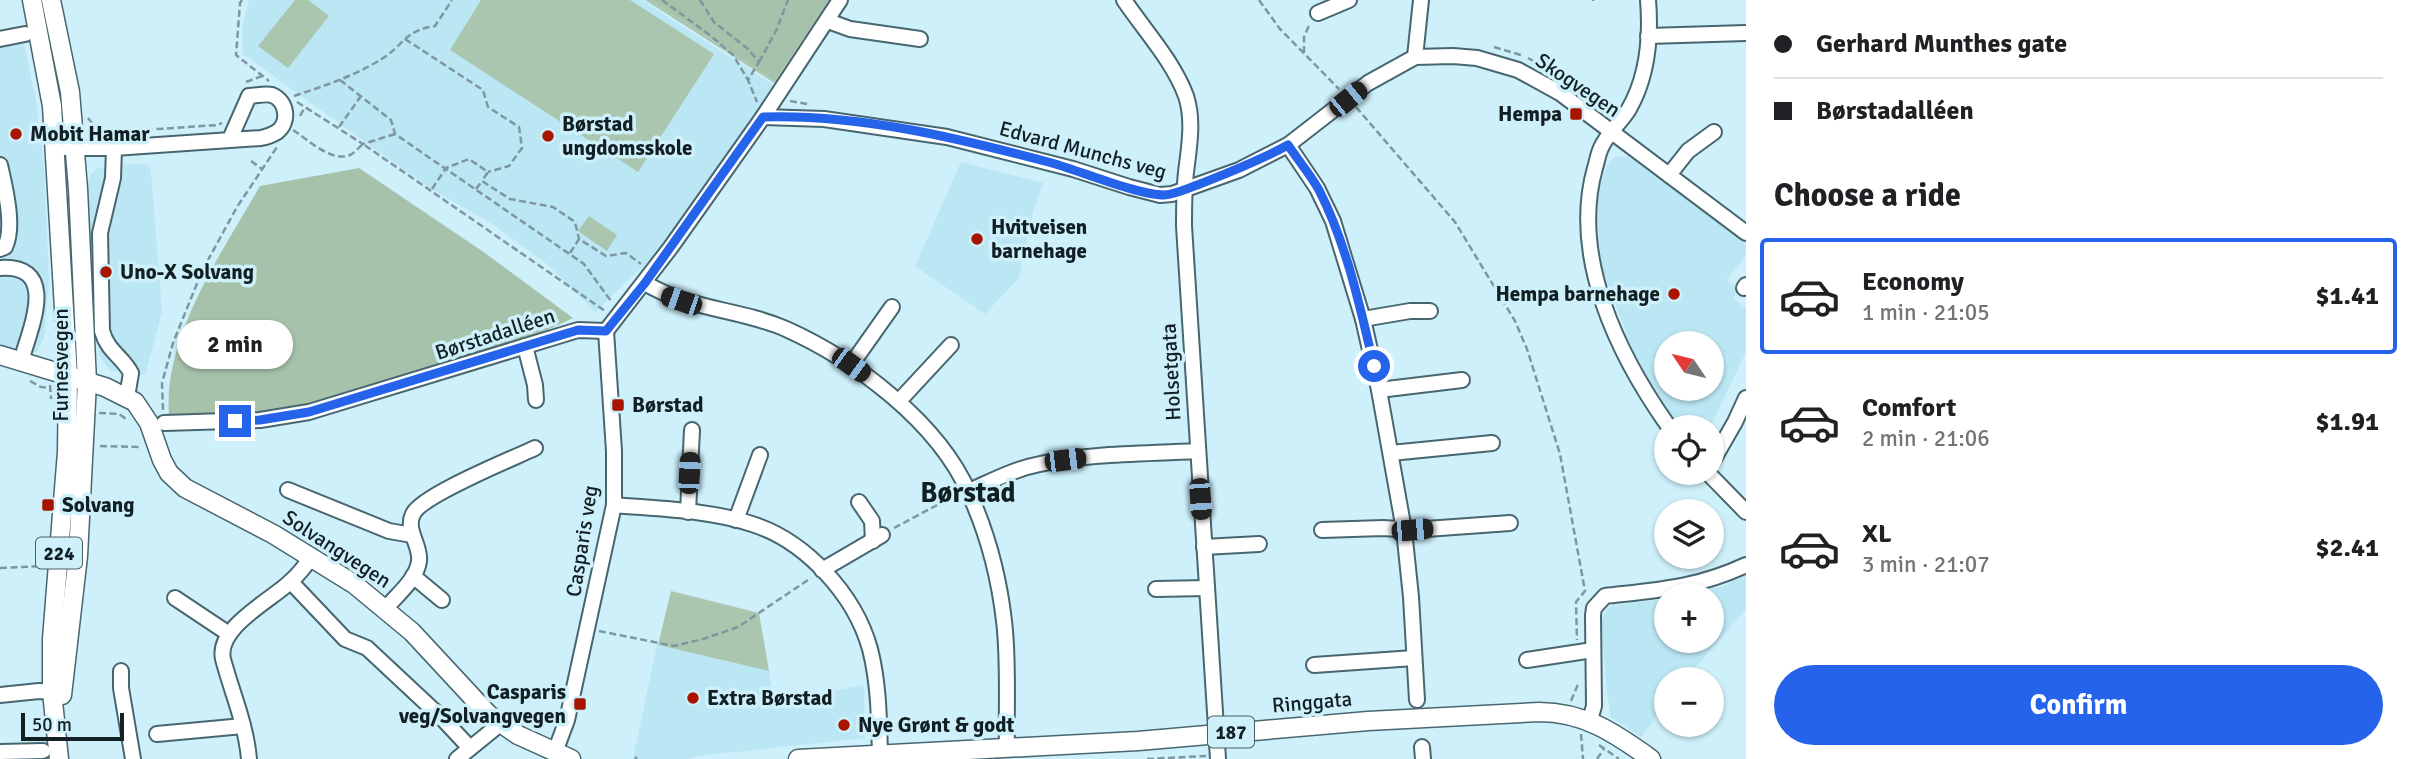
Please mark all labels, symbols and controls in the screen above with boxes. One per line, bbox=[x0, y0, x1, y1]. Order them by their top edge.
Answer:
text: Gerhard Munthes gate bbox=[1816, 28, 2067, 60]
street label: Skogvegen bbox=[1531, 47, 1625, 123]
car bbox=[1326, 78, 1371, 120]
text: Børstadalléen bbox=[1816, 95, 1974, 127]
place label: Hempa bbox=[1498, 101, 1562, 127]
marker: Hempa bbox=[1568, 106, 1584, 122]
place label: Børstad ungdomsskole bbox=[562, 111, 693, 161]
street label: Edvard Munchs veg bbox=[996, 115, 1170, 185]
place label: Mobit Hamar bbox=[30, 121, 150, 147]
marker: Mobit Hamar bbox=[8, 126, 24, 142]
marker: Børstad ungdomsskole bbox=[540, 128, 556, 144]
text: Choose a ride bbox=[1774, 176, 1961, 215]
place label: Hvitveisen barnehage bbox=[991, 214, 1087, 264]
marker: Hvitveisen barnehage bbox=[969, 231, 985, 247]
place label: Uno-X Solvang bbox=[120, 259, 254, 285]
marker: Uno-X Solvang bbox=[98, 264, 114, 280]
icon: car bbox=[1778, 265, 1841, 328]
text: Economy bbox=[1862, 266, 1964, 298]
text: $1.41 bbox=[2315, 280, 2379, 312]
place label: Hempa barnehage bbox=[1495, 281, 1660, 307]
car bbox=[658, 284, 705, 318]
marker: Hempa barnehage bbox=[1666, 286, 1682, 302]
text: 1 min · 21:05 bbox=[1862, 298, 1990, 327]
street label: Børstadalléen bbox=[432, 302, 558, 366]
street label: Furnesvegen bbox=[48, 308, 74, 422]
callout: 2 min bbox=[177, 320, 293, 368]
street label: Holsetgata bbox=[1155, 323, 1187, 421]
text: 2 min bbox=[207, 330, 263, 359]
north arrow bbox=[1654, 331, 1724, 401]
map controls bbox=[1654, 331, 1724, 737]
car bbox=[828, 344, 875, 386]
route start bbox=[1358, 350, 1390, 382]
icon: car bbox=[1778, 391, 1841, 454]
place label: Børstad bbox=[632, 392, 703, 418]
text: Comfort bbox=[1862, 392, 1956, 424]
marker: Børstad bbox=[610, 397, 626, 413]
route end bbox=[219, 405, 251, 437]
text: $1.91 bbox=[2315, 406, 2379, 438]
button: locate bbox=[1654, 415, 1724, 485]
text: 2 min · 21:06 bbox=[1862, 424, 1990, 453]
car bbox=[1043, 447, 1088, 473]
car bbox=[678, 451, 701, 495]
district label: Børstad bbox=[920, 476, 1016, 510]
car bbox=[1189, 477, 1212, 521]
street label: Casparis veg bbox=[560, 483, 604, 599]
place label: Solvang bbox=[62, 492, 135, 518]
marker: Solvang bbox=[40, 497, 56, 513]
button: layers bbox=[1654, 499, 1724, 569]
street label: Solvangvegen bbox=[278, 504, 396, 594]
icon: car bbox=[1778, 517, 1841, 580]
car bbox=[1391, 518, 1434, 542]
text: XL bbox=[1862, 518, 1892, 550]
text: $2.41 bbox=[2315, 532, 2379, 564]
road number: 224 bbox=[36, 538, 82, 568]
text: 3 min · 21:07 bbox=[1862, 550, 1990, 579]
button: + bbox=[1654, 583, 1724, 653]
button: Confirm bbox=[1774, 665, 2383, 745]
button: − bbox=[1654, 667, 1724, 737]
place label: Casparis veg/Solvangvegen bbox=[398, 679, 566, 729]
place label: Extra Børstad bbox=[707, 685, 832, 711]
street label: Ringgata bbox=[1271, 686, 1353, 718]
marker: Extra Børstad bbox=[685, 690, 701, 706]
marker: Casparis veg/Solvangvegen bbox=[572, 696, 588, 712]
scale bar bbox=[21, 710, 124, 742]
place label: Nye Grønt & godt bbox=[858, 712, 1015, 738]
text: 50 m bbox=[32, 713, 72, 737]
road number: 187 bbox=[1208, 716, 1254, 748]
marker: Nye Grønt & godt bbox=[836, 717, 852, 733]

